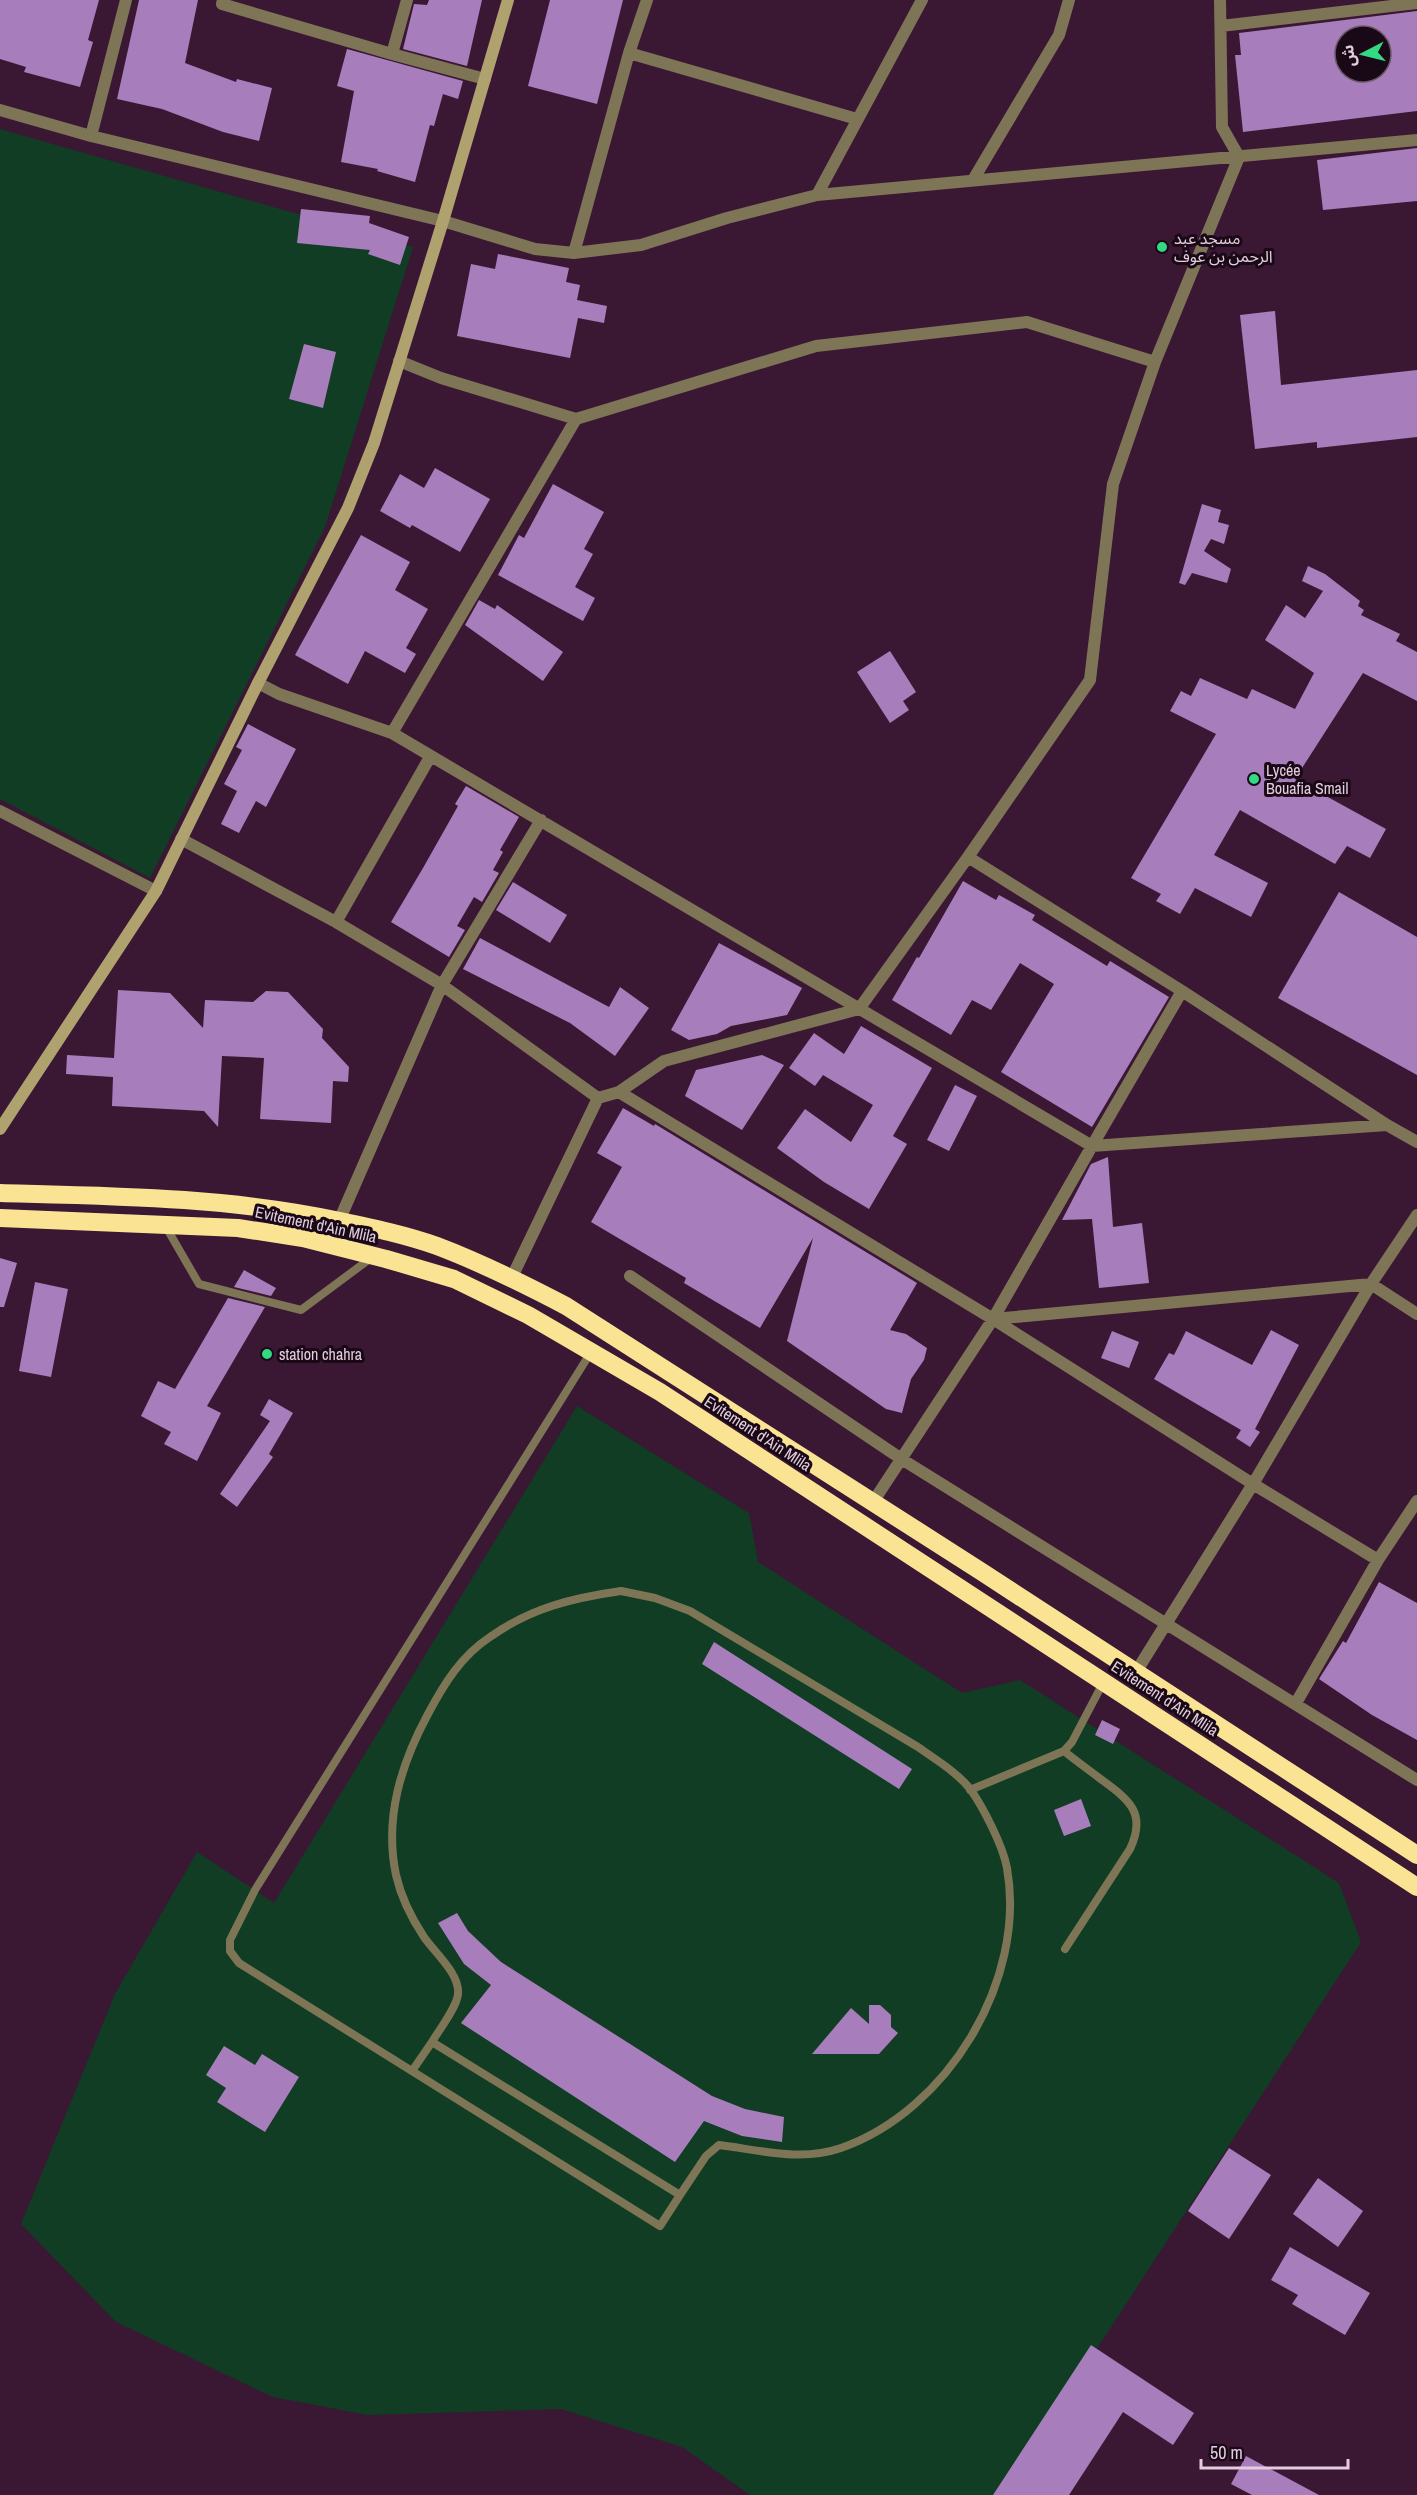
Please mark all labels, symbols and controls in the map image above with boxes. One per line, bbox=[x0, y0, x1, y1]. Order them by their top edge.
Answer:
north arrow bbox=[1333, 24, 1393, 84]
text: ش bbox=[1336, 44, 1360, 68]
place label: مسجد عبد الرحمن بن عوف bbox=[1174, 227, 1273, 267]
marker: مسجد عبد الرحمن بن عوف bbox=[1155, 240, 1169, 254]
place label: Lycée Bouafia Smail bbox=[1266, 759, 1349, 799]
marker: Lycée Bouafia Smail bbox=[1247, 772, 1261, 786]
street label: Evitement d'Ain Mlila bbox=[253, 1200, 379, 1248]
place label: station chahra bbox=[279, 1343, 363, 1365]
marker: station chahra bbox=[260, 1347, 274, 1361]
street label: Evitement d'Ain Mlila bbox=[700, 1390, 816, 1476]
street label: Evitement d'Ain Mlila bbox=[1107, 1655, 1223, 1741]
scale bar bbox=[1201, 2432, 1348, 2470]
text: 50 m bbox=[1210, 2440, 1243, 2465]

